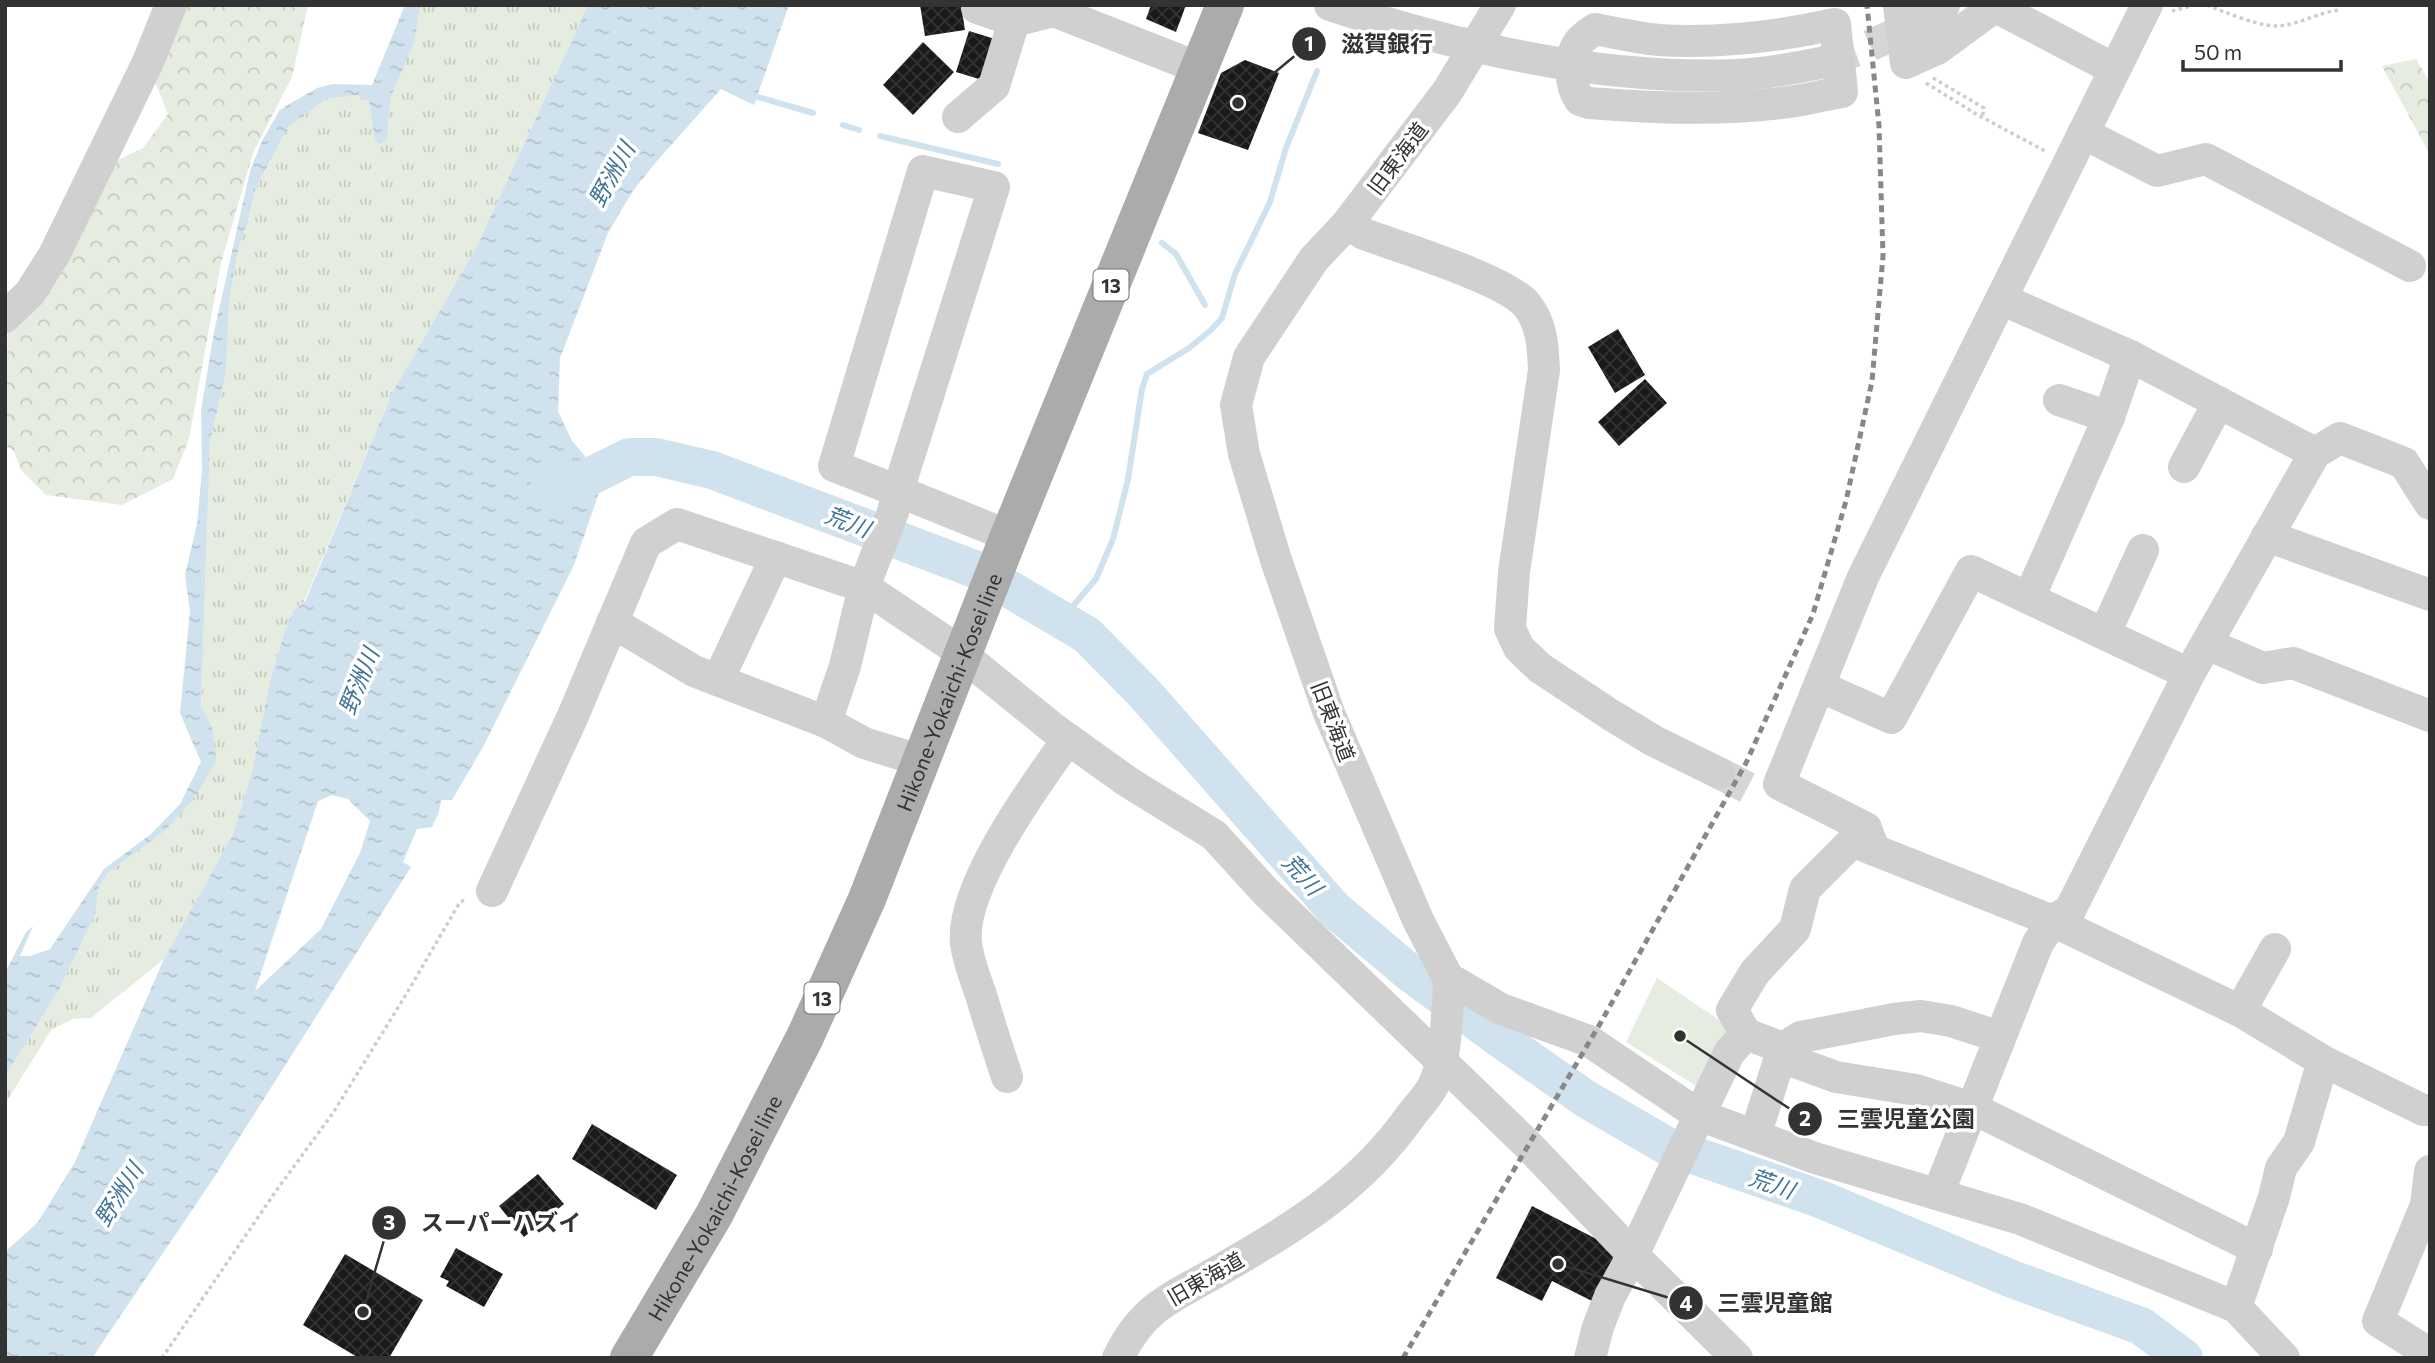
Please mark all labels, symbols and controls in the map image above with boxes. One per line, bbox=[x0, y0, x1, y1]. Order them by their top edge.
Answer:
callout: 滋賀銀行 bbox=[1292, 22, 1447, 66]
scale bar bbox=[2183, 28, 2340, 72]
text: 滋賀銀行 bbox=[1341, 29, 1433, 57]
text: 1 bbox=[1304, 30, 1314, 55]
text: 50 m bbox=[2194, 39, 2242, 64]
street label: 旧東海道 bbox=[1362, 117, 1432, 199]
water label: 野洲川 bbox=[582, 134, 641, 211]
road number: 13 bbox=[1094, 270, 1128, 300]
water label: 荒川 bbox=[822, 500, 877, 543]
street label: Hikone-Yokaichi-Kosei line bbox=[890, 569, 1006, 815]
water label: 野洲川 bbox=[332, 641, 385, 718]
street label: 旧東海道 bbox=[1307, 677, 1361, 765]
water label: 荒川 bbox=[1277, 848, 1331, 903]
road number: 13 bbox=[804, 982, 840, 1014]
street label: Hikone-Yokaichi-Kosei line bbox=[642, 1090, 786, 1325]
callout: 三雲児童公園 bbox=[1788, 1097, 1989, 1141]
text: 三雲児童公園 bbox=[1837, 1104, 1975, 1132]
text: 2 bbox=[1799, 1105, 1811, 1130]
water label: 野洲川 bbox=[88, 1155, 150, 1231]
water label: 荒川 bbox=[1746, 1162, 1801, 1205]
callout: スーパーハズイ bbox=[371, 1201, 595, 1245]
text: スーパーハズイ bbox=[421, 1208, 581, 1236]
text: 3 bbox=[383, 1209, 395, 1234]
street label: 旧東海道 bbox=[1162, 1246, 1248, 1310]
callout: 三雲児童館 bbox=[1669, 1281, 1847, 1325]
text: 三雲児童館 bbox=[1718, 1288, 1833, 1316]
text: 4 bbox=[1680, 1290, 1693, 1315]

